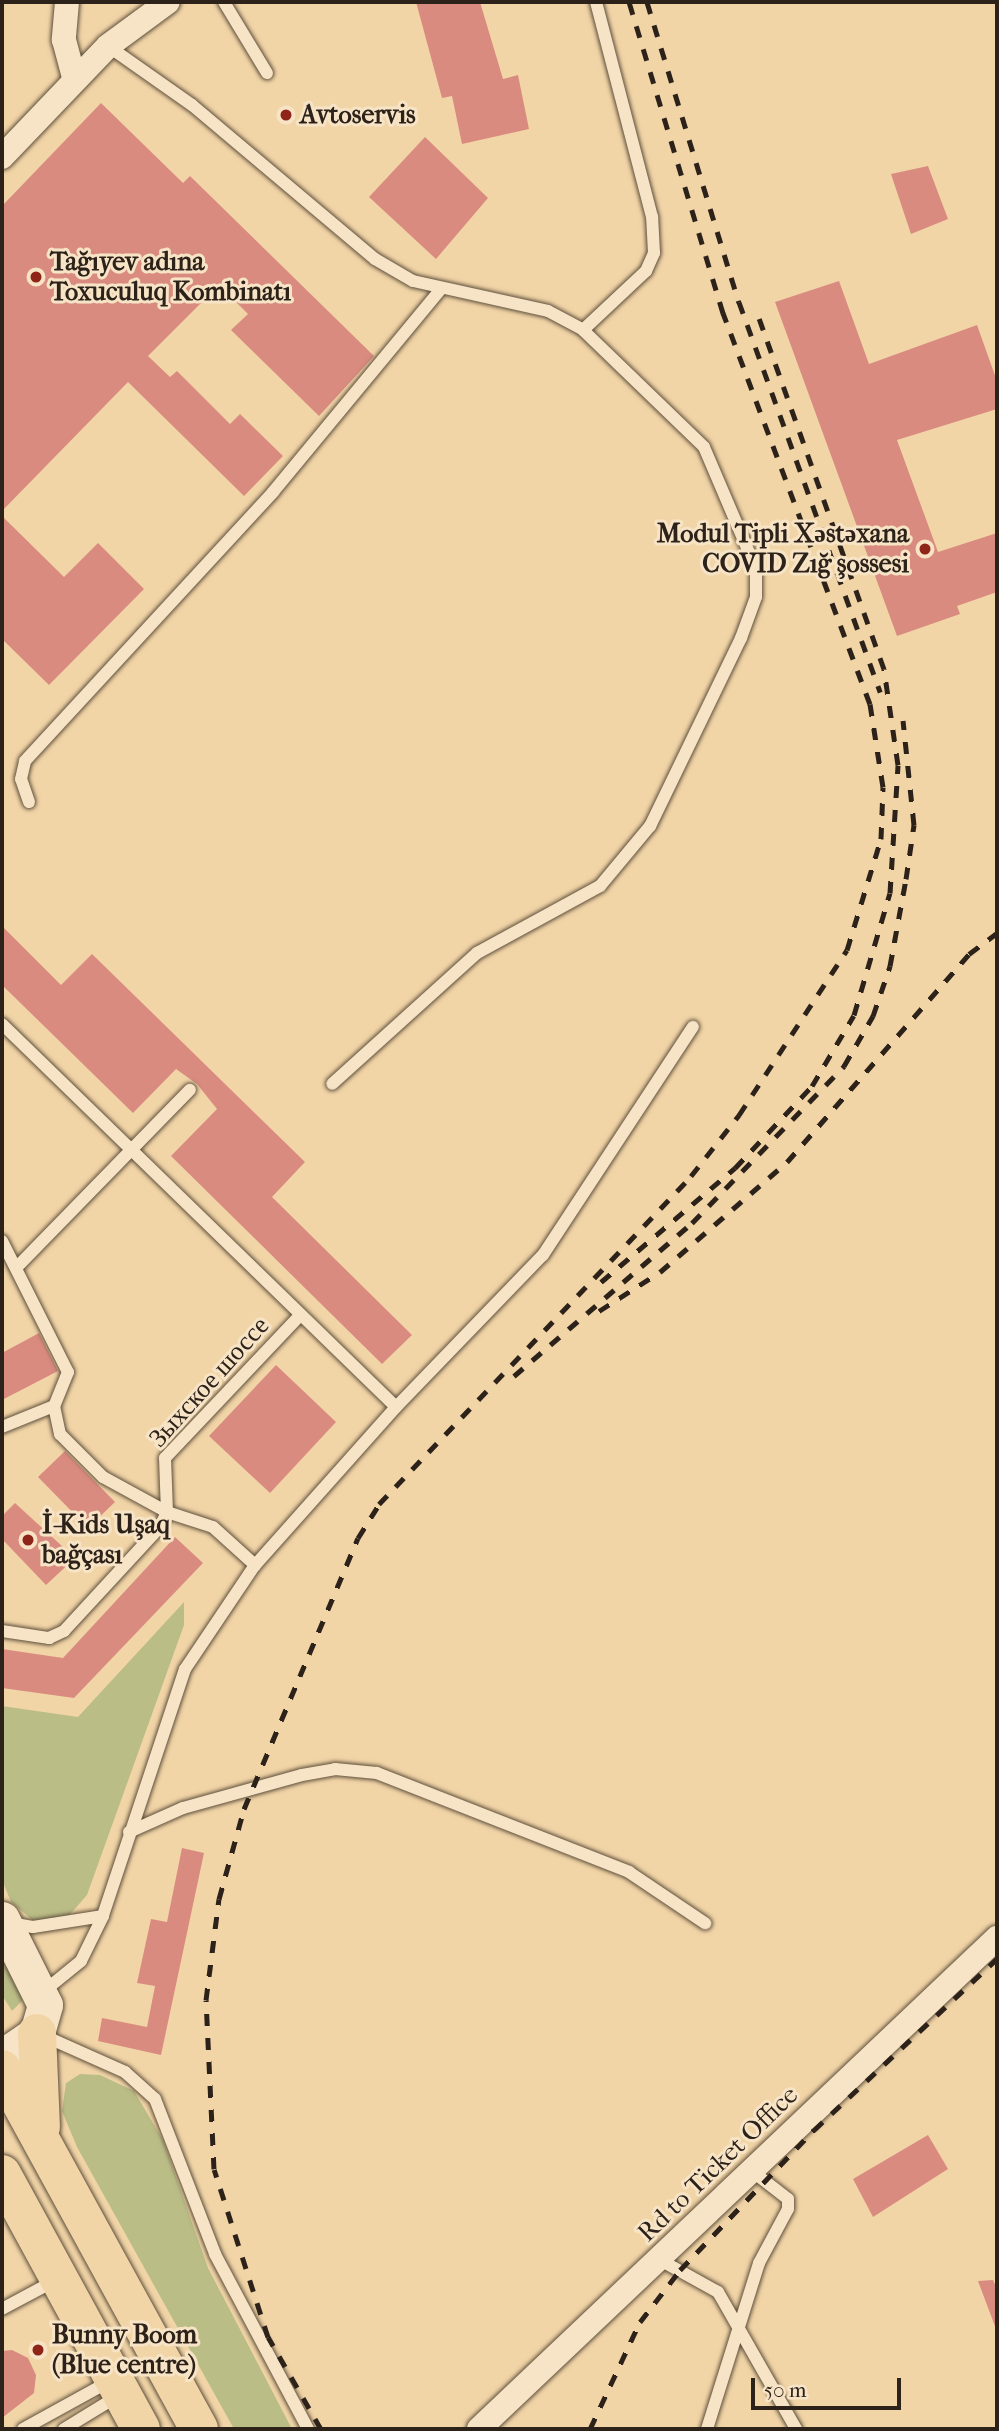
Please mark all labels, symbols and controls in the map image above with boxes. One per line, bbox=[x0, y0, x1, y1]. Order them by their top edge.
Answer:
place label: Avtoservis bbox=[300, 99, 416, 131]
marker: Avtoservis bbox=[278, 107, 294, 123]
place label: Tağıyev adına Toxuculuq Kombinatı bbox=[50, 246, 291, 308]
marker: Tağıyev adına Toxuculuq Kombinatı bbox=[28, 269, 44, 285]
place label: Modul Tipli Xəstəxana COVID Zığ şossesi bbox=[657, 518, 909, 580]
marker: Modul Tipli Xəstəxana COVID Zığ şossesi bbox=[915, 539, 935, 559]
street label: Зыхское шоссе bbox=[142, 1310, 276, 1454]
place label: İ-Kids Uşaq bağçası bbox=[42, 1509, 170, 1570]
marker: İ-Kids Uşaq bağçası bbox=[20, 1532, 36, 1548]
street label: Rd to Ticket Office bbox=[631, 2080, 805, 2248]
place label: Bunny Boom (Blue centre) bbox=[52, 2319, 197, 2380]
marker: Bunny Boom (Blue centre) bbox=[30, 2342, 46, 2358]
scale bar bbox=[754, 2364, 904, 2408]
text: 50 m bbox=[764, 2378, 807, 2402]

